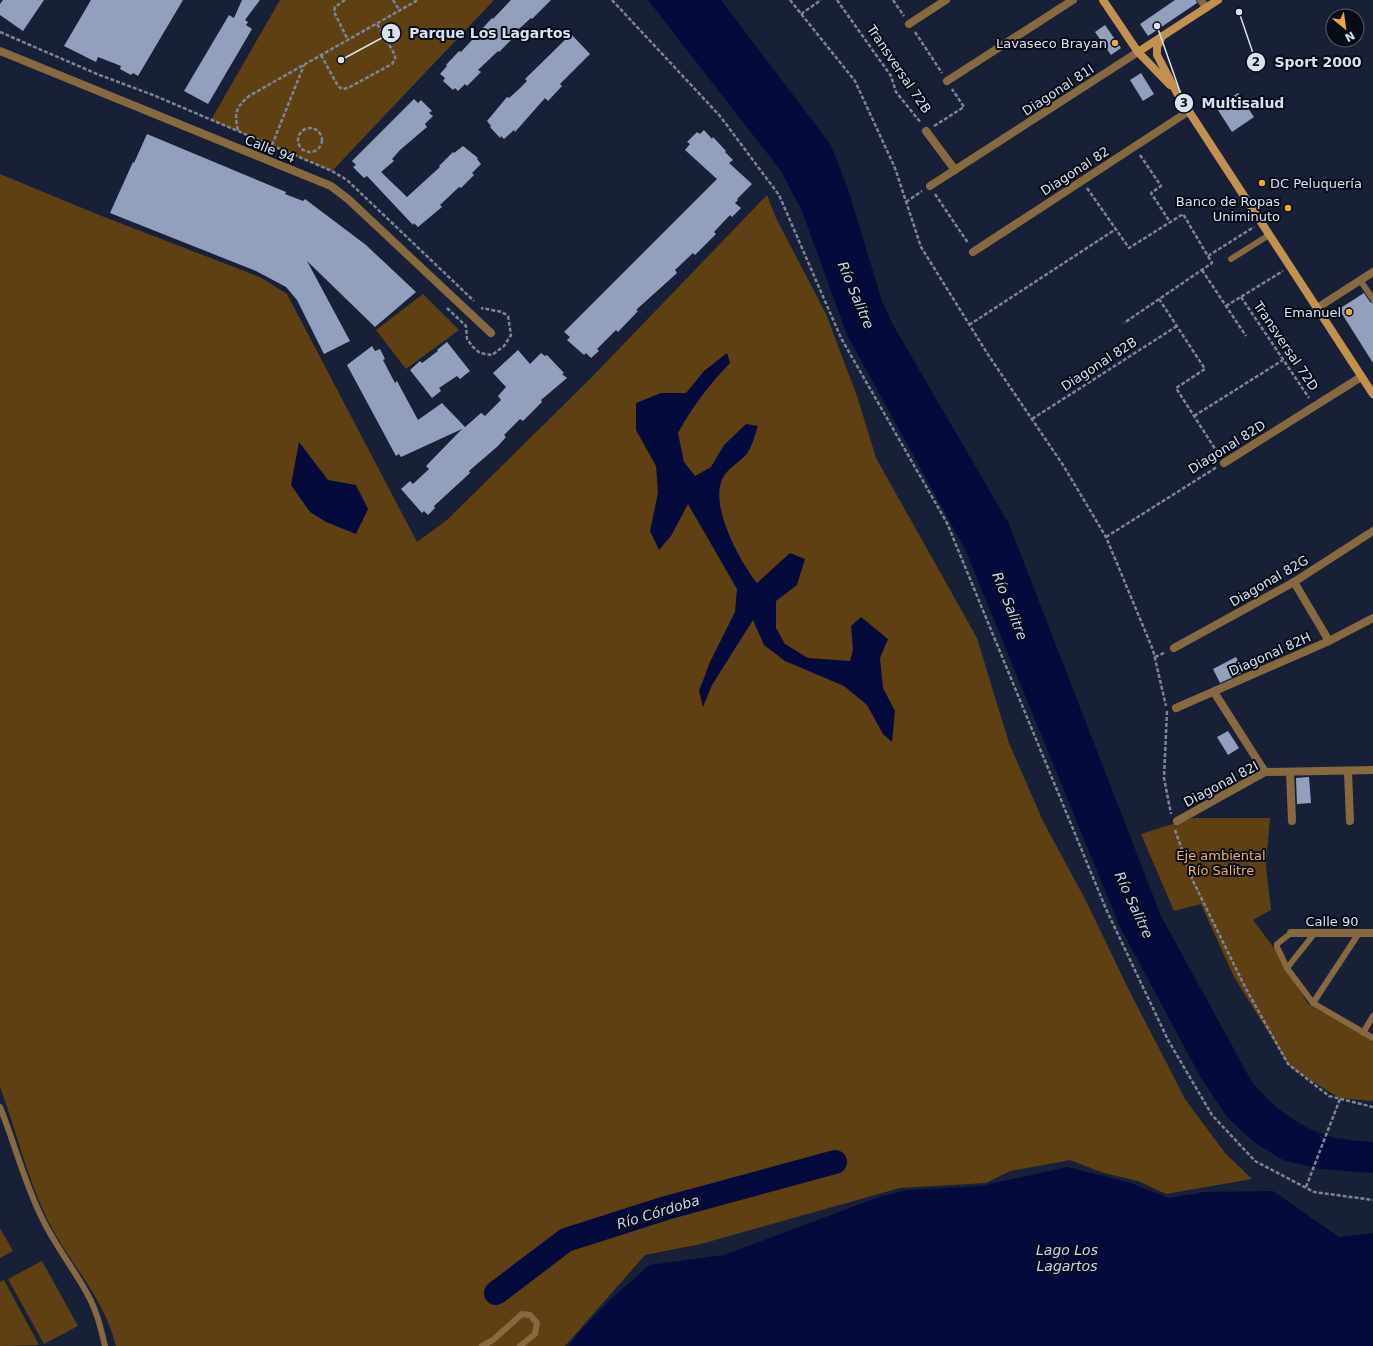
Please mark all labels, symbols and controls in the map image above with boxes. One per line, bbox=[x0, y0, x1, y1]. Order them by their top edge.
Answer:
north arrow bbox=[1325, 8, 1365, 48]
callout: Parque Los Lagartos bbox=[381, 20, 579, 46]
street label: Transversal 72B bbox=[863, 21, 934, 116]
text: Parque Los Lagartos bbox=[409, 25, 571, 41]
text: 1 bbox=[387, 27, 395, 41]
text: N bbox=[1342, 28, 1357, 44]
place label: Lavaseco Brayan bbox=[996, 36, 1107, 51]
marker: Lavaseco Brayan bbox=[1110, 38, 1120, 48]
callout: Sport 2000 bbox=[1246, 49, 1369, 75]
text: Sport 2000 bbox=[1274, 54, 1362, 70]
text: 2 bbox=[1252, 55, 1260, 69]
street label: Diagonal 81I bbox=[1019, 61, 1097, 119]
callout: Multisalud bbox=[1174, 90, 1292, 116]
text: Multisalud bbox=[1202, 95, 1284, 111]
text: 3 bbox=[1180, 96, 1188, 110]
street label: Calle 94 bbox=[243, 132, 297, 166]
street label: Diagonal 82 bbox=[1038, 143, 1112, 199]
place label: DC Peluquería bbox=[1270, 176, 1362, 191]
marker: DC Peluquería bbox=[1257, 178, 1267, 188]
place label: Banco de Ropas Uniminuto bbox=[1176, 194, 1280, 224]
marker: Banco de Ropas Uniminuto bbox=[1283, 203, 1293, 213]
water label: Río Salitre bbox=[835, 259, 877, 331]
street label: Transversal 72D bbox=[1250, 298, 1321, 393]
place label: Emanuel bbox=[1284, 305, 1341, 320]
marker: Emanuel bbox=[1344, 307, 1354, 317]
street label: Diagonal 82B bbox=[1058, 334, 1140, 394]
street label: Diagonal 82D bbox=[1186, 417, 1268, 477]
street label: Diagonal 82G bbox=[1227, 552, 1311, 610]
water label: Río Salitre bbox=[989, 570, 1031, 642]
street label: Diagonal 82H bbox=[1227, 629, 1313, 679]
street label: Diagonal 82I bbox=[1181, 758, 1261, 810]
park label: Eje ambiental Río Salitre bbox=[1176, 848, 1266, 878]
water label: Río Salitre bbox=[1112, 869, 1156, 941]
street label: Calle 90 bbox=[1306, 914, 1358, 929]
water label: Río Córdoba bbox=[615, 1192, 701, 1232]
water label: Lago Los Lagartos bbox=[1036, 1242, 1098, 1274]

